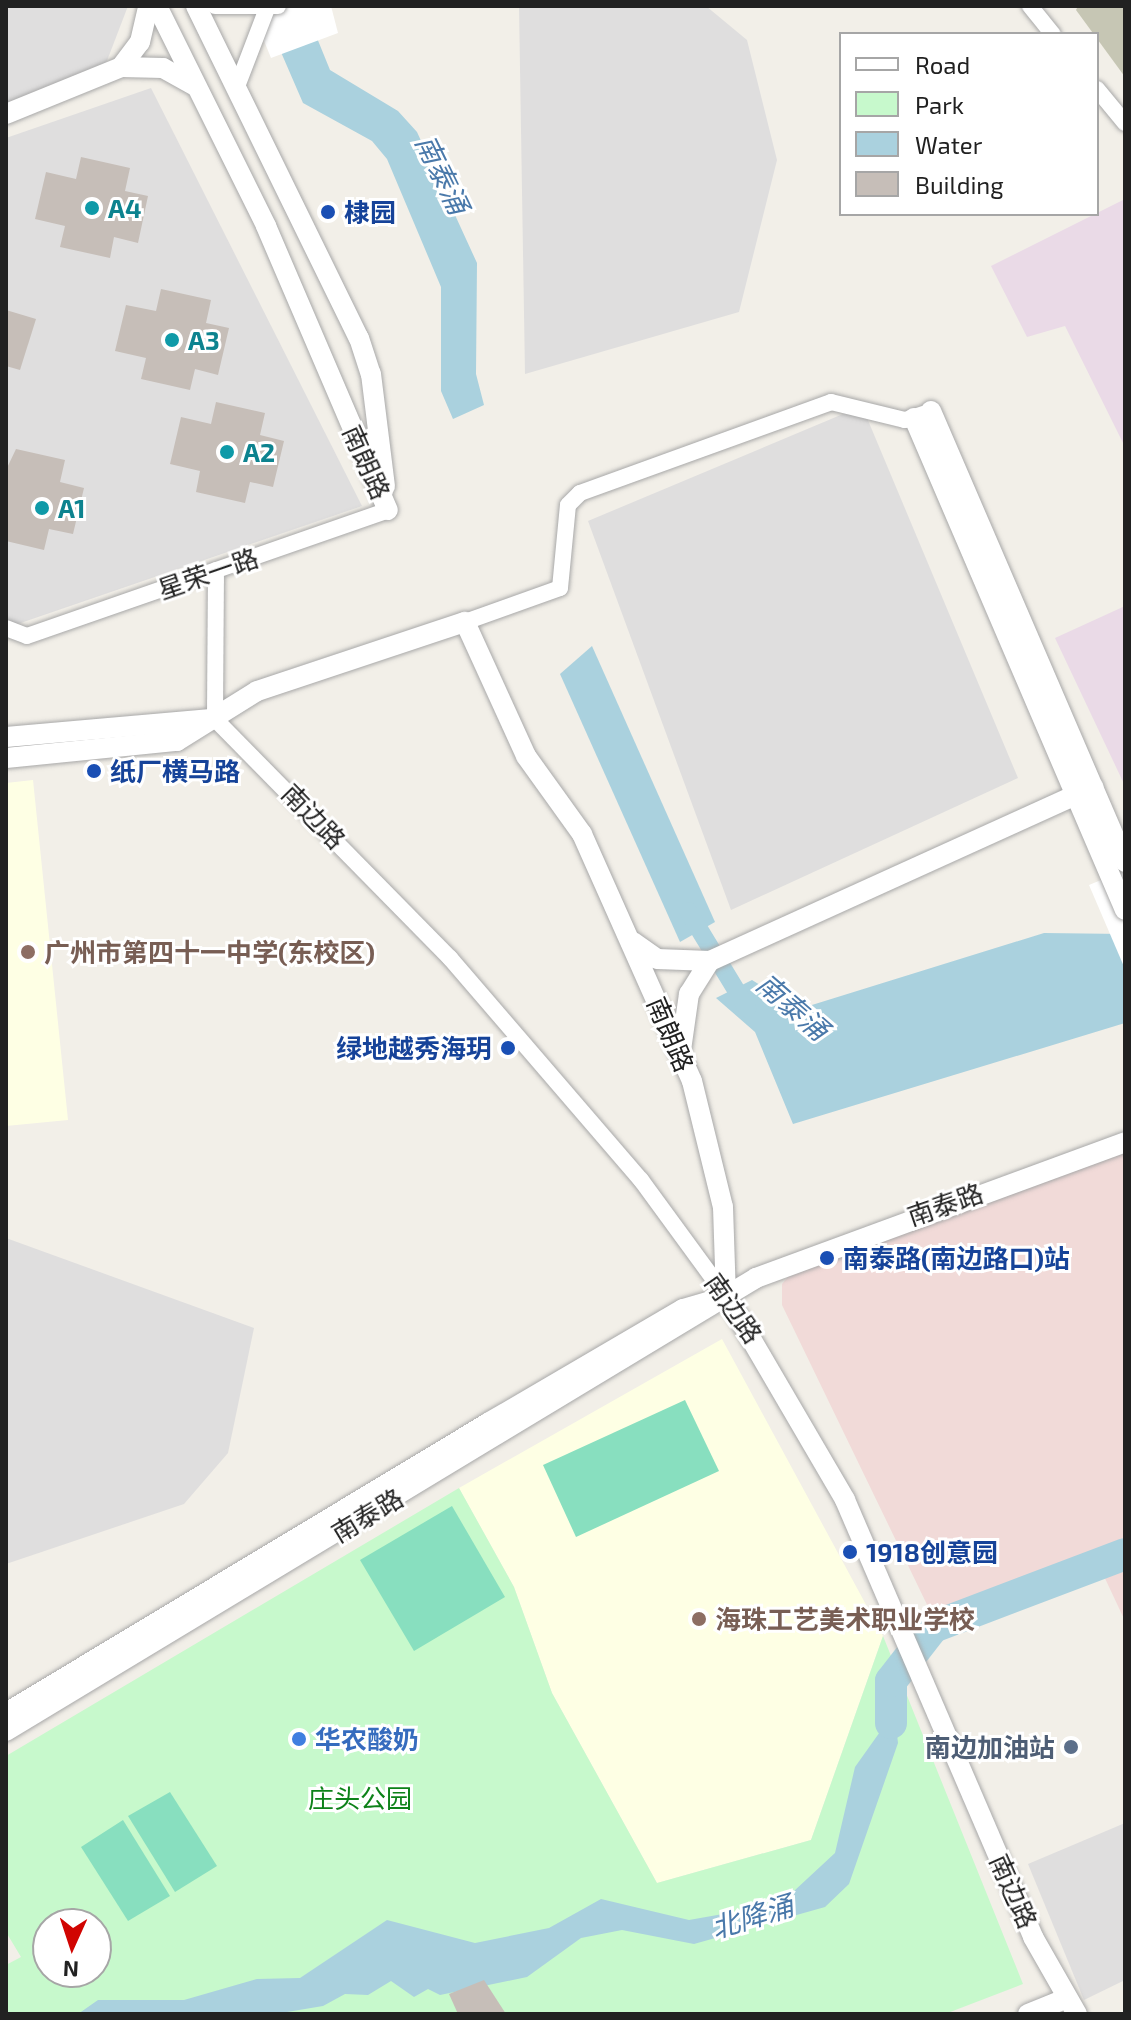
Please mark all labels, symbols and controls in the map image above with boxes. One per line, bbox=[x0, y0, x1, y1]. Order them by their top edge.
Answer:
legend bbox=[839, 32, 1099, 216]
text: Road bbox=[915, 50, 970, 79]
text: Park bbox=[915, 90, 964, 119]
water label: 南泰涌 bbox=[409, 129, 477, 219]
text: Water bbox=[915, 130, 982, 159]
text: Building bbox=[915, 170, 1004, 199]
place label: A4 bbox=[108, 192, 142, 224]
place label: 棣园 bbox=[344, 196, 396, 228]
marker: A4 bbox=[83, 199, 101, 217]
marker: 棣园 bbox=[319, 203, 337, 221]
place label: A3 bbox=[188, 324, 220, 356]
marker: A3 bbox=[163, 331, 181, 349]
street label: 南朗路 bbox=[337, 420, 397, 504]
place label: A2 bbox=[243, 436, 275, 468]
marker: A2 bbox=[218, 443, 236, 461]
place label: A1 bbox=[58, 492, 85, 524]
marker: A1 bbox=[33, 499, 51, 517]
street label: 星荣一路 bbox=[154, 541, 262, 605]
place label: 纸厂横马路 bbox=[110, 755, 240, 787]
marker: 纸厂横马路 bbox=[85, 762, 103, 780]
street label: 南边路 bbox=[276, 777, 352, 855]
place label: 广州市第四十一中学(东校区) bbox=[44, 936, 375, 968]
marker: 广州市第四十一中学(东校区) bbox=[19, 943, 37, 961]
water label: 南泰涌 bbox=[750, 966, 836, 1046]
street label: 南朗路 bbox=[641, 992, 701, 1076]
place label: 绿地越秀海玥 bbox=[336, 1032, 492, 1064]
marker: 绿地越秀海玥 bbox=[499, 1039, 517, 1057]
street label: 南泰路 bbox=[903, 1177, 987, 1231]
place label: 南泰路(南边路口)站 bbox=[843, 1242, 1070, 1274]
marker: 南泰路(南边路口)站 bbox=[818, 1249, 836, 1267]
street label: 南边路 bbox=[699, 1267, 769, 1349]
street label: 南泰路 bbox=[326, 1482, 408, 1548]
place label: 1918创意园 bbox=[866, 1536, 998, 1568]
marker: 1918创意园 bbox=[841, 1543, 859, 1561]
place label: 海珠工艺美术职业学校 bbox=[715, 1603, 975, 1635]
marker: 海珠工艺美术职业学校 bbox=[690, 1610, 708, 1628]
place label: 华农酸奶 bbox=[315, 1723, 419, 1755]
marker: 华农酸奶 bbox=[290, 1730, 308, 1748]
place label: 南边加油站 bbox=[925, 1731, 1055, 1763]
marker: 南边加油站 bbox=[1062, 1738, 1080, 1756]
park label: 庄头公园 bbox=[308, 1782, 412, 1814]
street label: 南边路 bbox=[984, 1849, 1044, 1933]
water label: 北降涌 bbox=[707, 1888, 797, 1944]
north arrow bbox=[32, 1908, 112, 1988]
text: N bbox=[62, 1957, 79, 1983]

